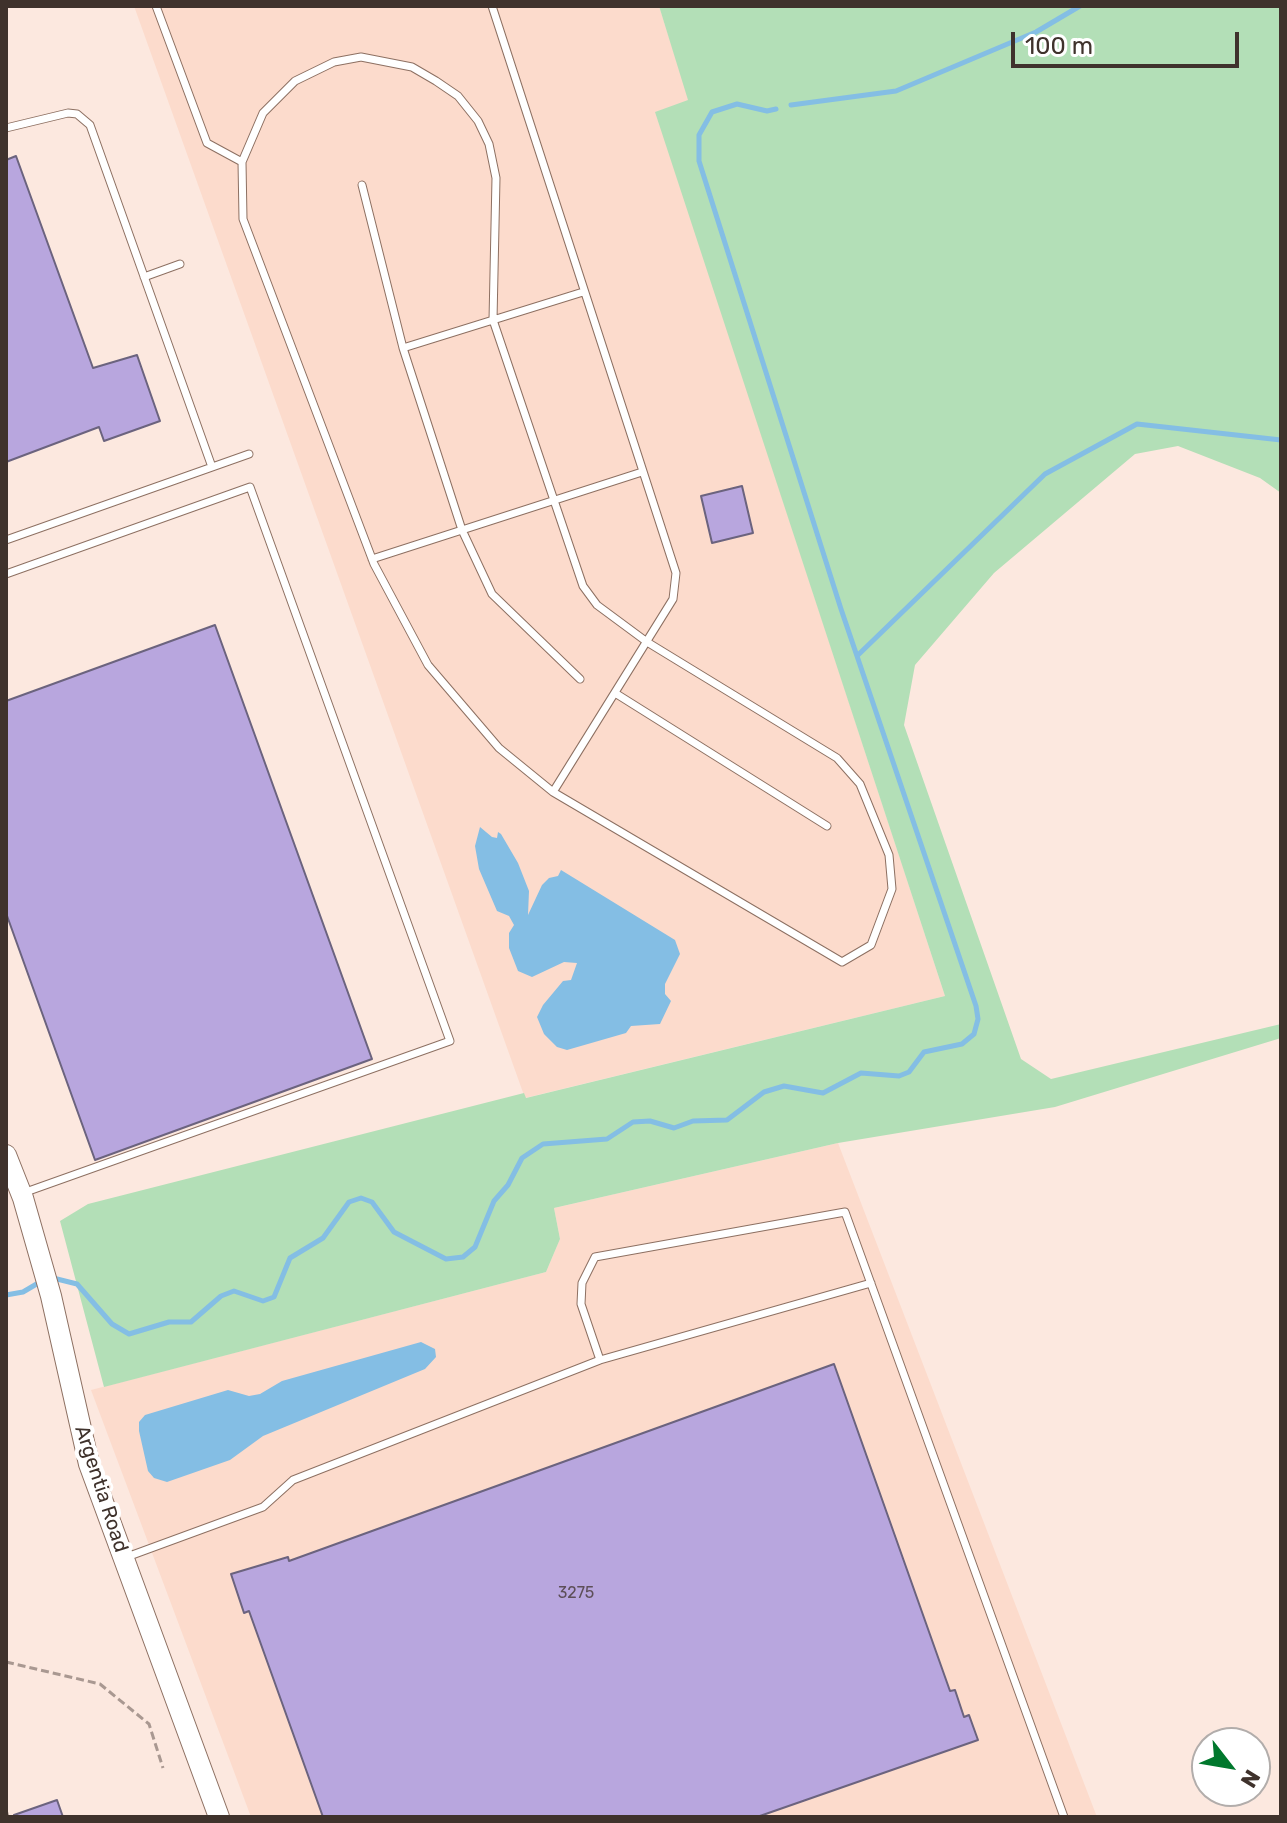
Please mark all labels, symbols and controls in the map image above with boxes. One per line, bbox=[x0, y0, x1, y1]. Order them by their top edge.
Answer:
scale bar bbox=[1015, 16, 1243, 66]
text: 100 m bbox=[1025, 32, 1093, 60]
street label: Argentia Road bbox=[69, 1423, 133, 1555]
house number: 3275 bbox=[558, 1583, 594, 1603]
north arrow bbox=[1191, 1727, 1271, 1807]
text: N bbox=[1235, 1765, 1266, 1792]

